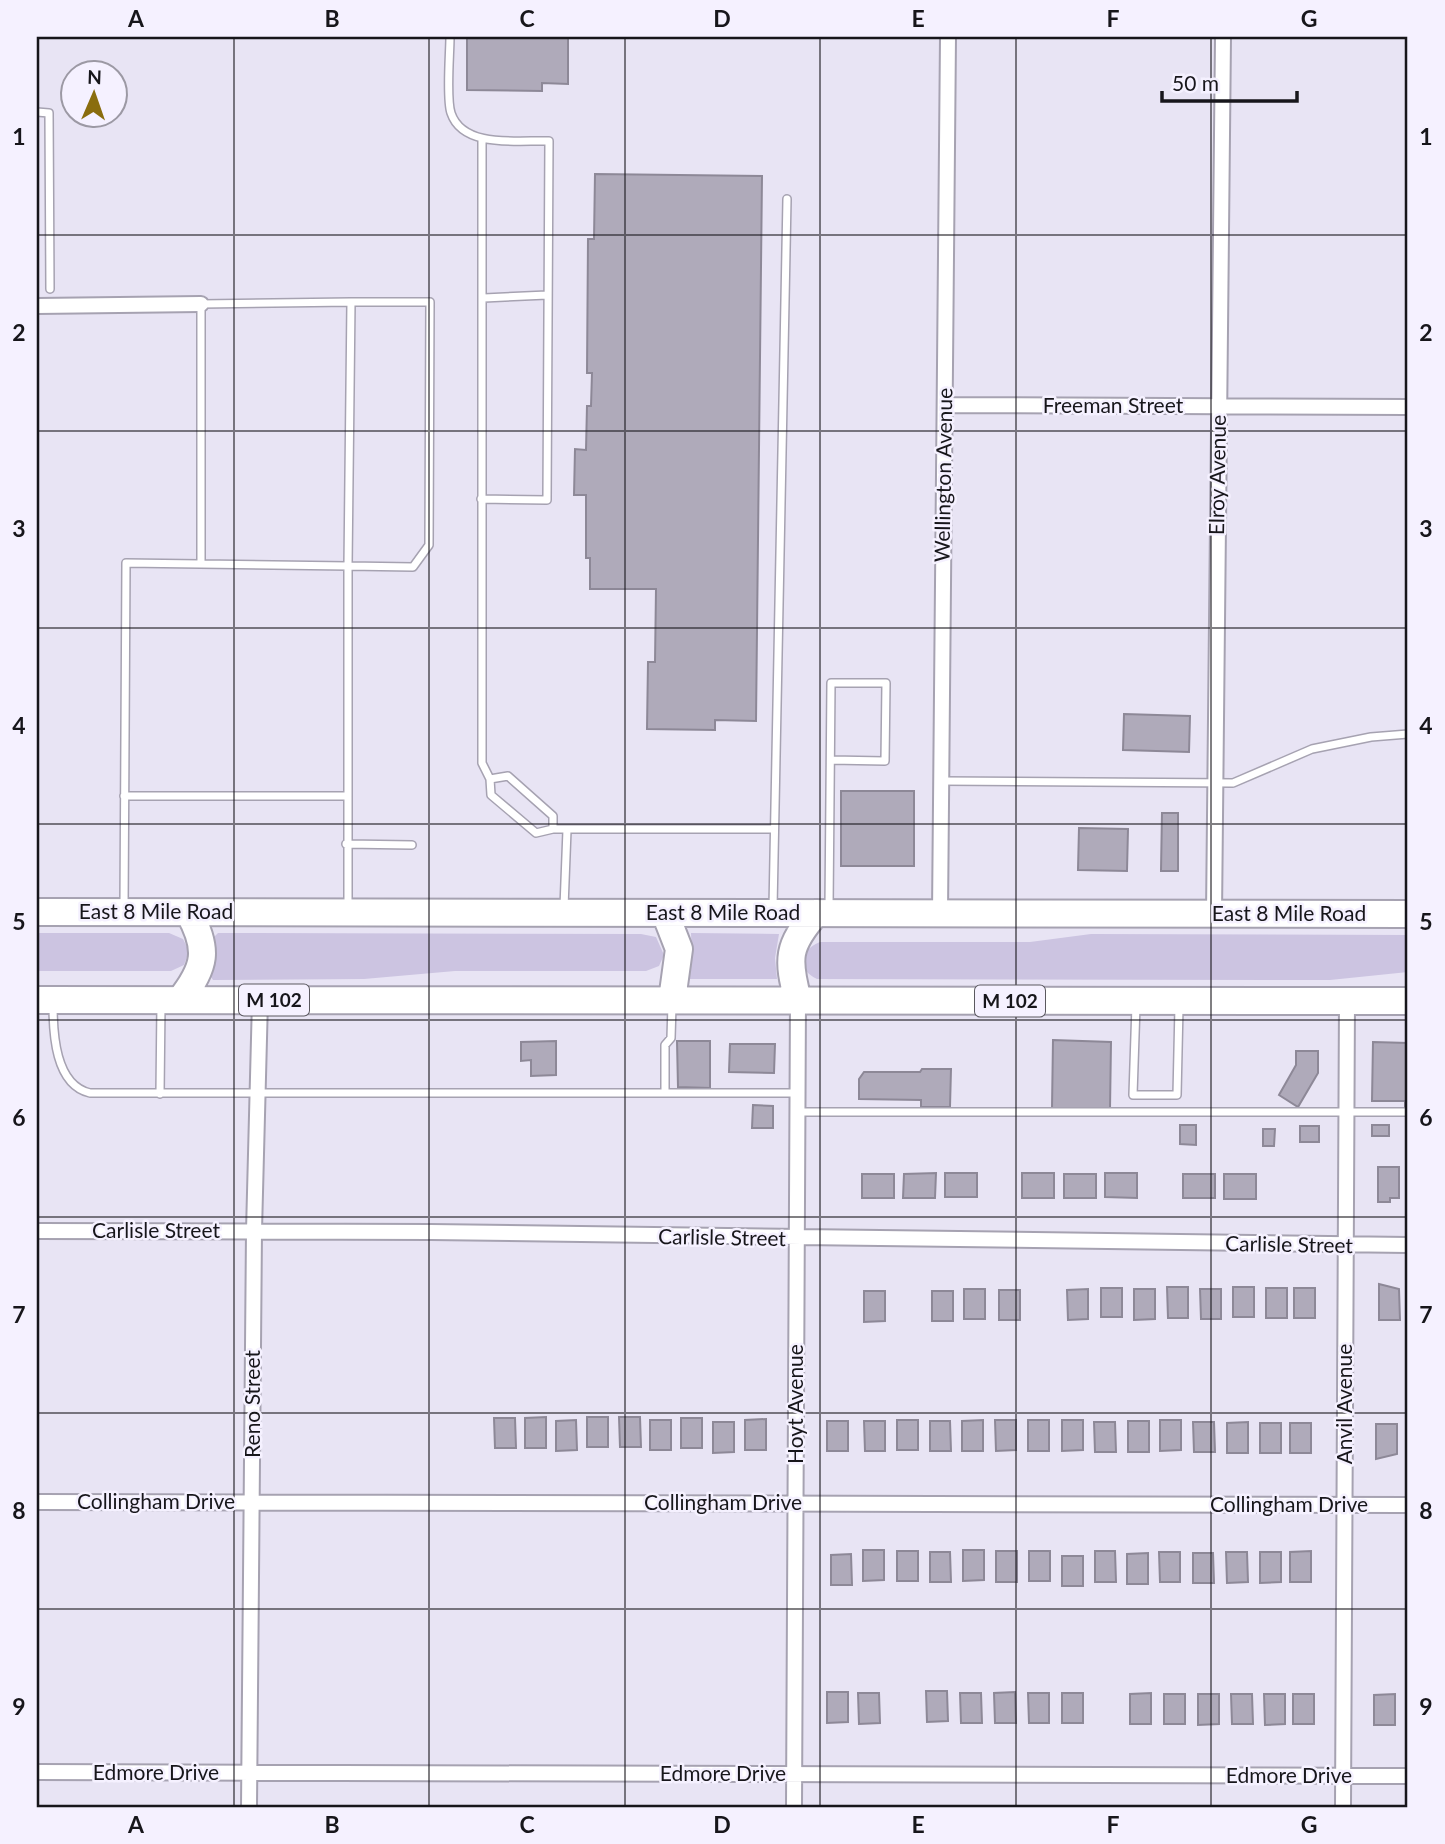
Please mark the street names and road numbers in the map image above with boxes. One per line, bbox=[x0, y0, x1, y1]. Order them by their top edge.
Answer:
street label: Wellington Avenue bbox=[928, 388, 957, 562]
street label: Freeman Street bbox=[1043, 392, 1184, 417]
street label: Elroy Avenue bbox=[1203, 415, 1230, 535]
street label: East 8 Mile Road bbox=[79, 898, 233, 923]
street label: East 8 Mile Road bbox=[646, 899, 800, 924]
street label: East 8 Mile Road bbox=[1212, 900, 1366, 925]
road number: M 102 bbox=[239, 984, 309, 1016]
road number: M 102 bbox=[975, 986, 1045, 1016]
street label: Carlisle Street bbox=[92, 1217, 220, 1242]
street label: Carlisle Street bbox=[658, 1223, 787, 1250]
street label: Carlisle Street bbox=[1225, 1230, 1354, 1257]
street label: Hoyt Avenue bbox=[782, 1344, 807, 1464]
street label: Anvil Avenue bbox=[1331, 1344, 1356, 1464]
street label: Reno Street bbox=[239, 1350, 264, 1458]
street label: Collingham Drive bbox=[77, 1488, 235, 1513]
street label: Collingham Drive bbox=[644, 1489, 802, 1514]
street label: Collingham Drive bbox=[1210, 1491, 1368, 1516]
street label: Edmore Drive bbox=[93, 1759, 219, 1784]
street label: Edmore Drive bbox=[660, 1760, 786, 1785]
street label: Edmore Drive bbox=[1226, 1762, 1352, 1787]

